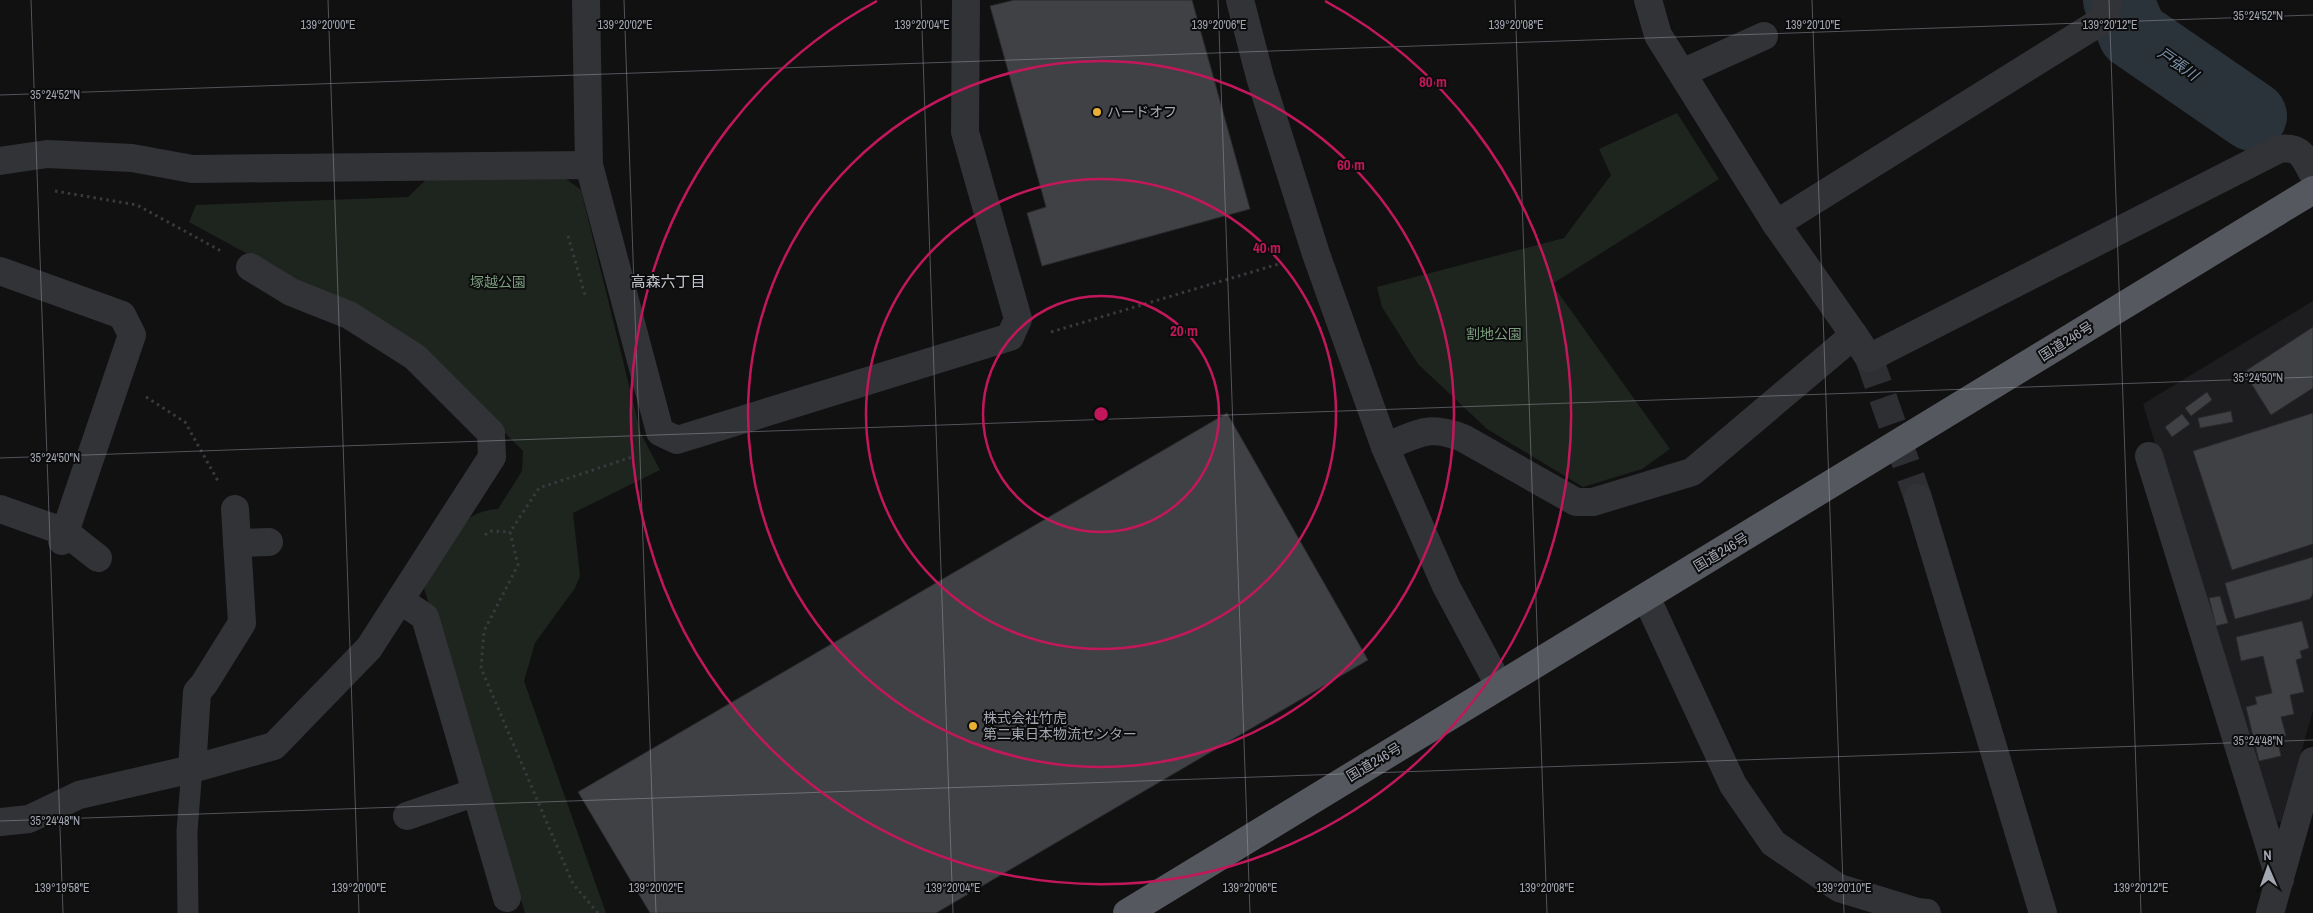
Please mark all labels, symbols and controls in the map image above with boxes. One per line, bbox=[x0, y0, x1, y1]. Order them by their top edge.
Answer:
text: 35°24'52"N bbox=[2233, 8, 2283, 24]
text: 139°20'00"E bbox=[300, 17, 356, 33]
text: 139°20'02"E bbox=[597, 17, 653, 33]
text: 139°20'04"E bbox=[894, 17, 950, 33]
text: 139°20'06"E bbox=[1191, 17, 1247, 33]
text: 139°20'08"E bbox=[1488, 17, 1544, 33]
text: 139°20'10"E bbox=[1785, 17, 1841, 33]
text: 139°20'12"E bbox=[2082, 17, 2138, 33]
water label: 戸張川 bbox=[2154, 42, 2204, 86]
text: 80 m bbox=[1419, 71, 1447, 92]
text: 35°24'52"N bbox=[30, 87, 80, 103]
place label: ハードオフ bbox=[1107, 103, 1177, 121]
marker: ハードオフ bbox=[1091, 106, 1103, 118]
text: 60 m bbox=[1337, 154, 1365, 175]
text: 40 m bbox=[1253, 237, 1281, 258]
district label: 高森六丁目 bbox=[630, 271, 706, 292]
park label: 塚越公園 bbox=[470, 273, 526, 291]
street label: 国道246号 bbox=[2035, 317, 2097, 365]
text: 20 m bbox=[1170, 320, 1198, 341]
park label: 割地公園 bbox=[1466, 325, 1522, 343]
text: 35°24'50"N bbox=[2233, 370, 2283, 386]
centre of rings bbox=[1092, 405, 1110, 423]
text: 35°24'50"N bbox=[30, 450, 80, 466]
street label: 国道246号 bbox=[1690, 529, 1752, 575]
place label: 株式会社竹虎 第二東日本物流センター bbox=[983, 709, 1137, 743]
marker: 株式会社竹虎 第二東日本物流センター bbox=[967, 720, 979, 732]
text: 35°24'48"N bbox=[2233, 733, 2283, 749]
street label: 国道246号 bbox=[1343, 739, 1405, 785]
text: 35°24'48"N bbox=[30, 813, 80, 829]
north arrow bbox=[2243, 843, 2293, 893]
text: N bbox=[2263, 846, 2272, 864]
text: 139°19'58"E bbox=[34, 880, 90, 896]
text: 139°20'00"E bbox=[331, 880, 387, 896]
text: 139°20'02"E bbox=[628, 880, 684, 896]
text: 139°20'04"E bbox=[925, 880, 981, 896]
text: 139°20'06"E bbox=[1222, 880, 1278, 896]
text: 139°20'08"E bbox=[1519, 880, 1575, 896]
text: 139°20'10"E bbox=[1816, 880, 1872, 896]
text: 139°20'12"E bbox=[2113, 880, 2169, 896]

